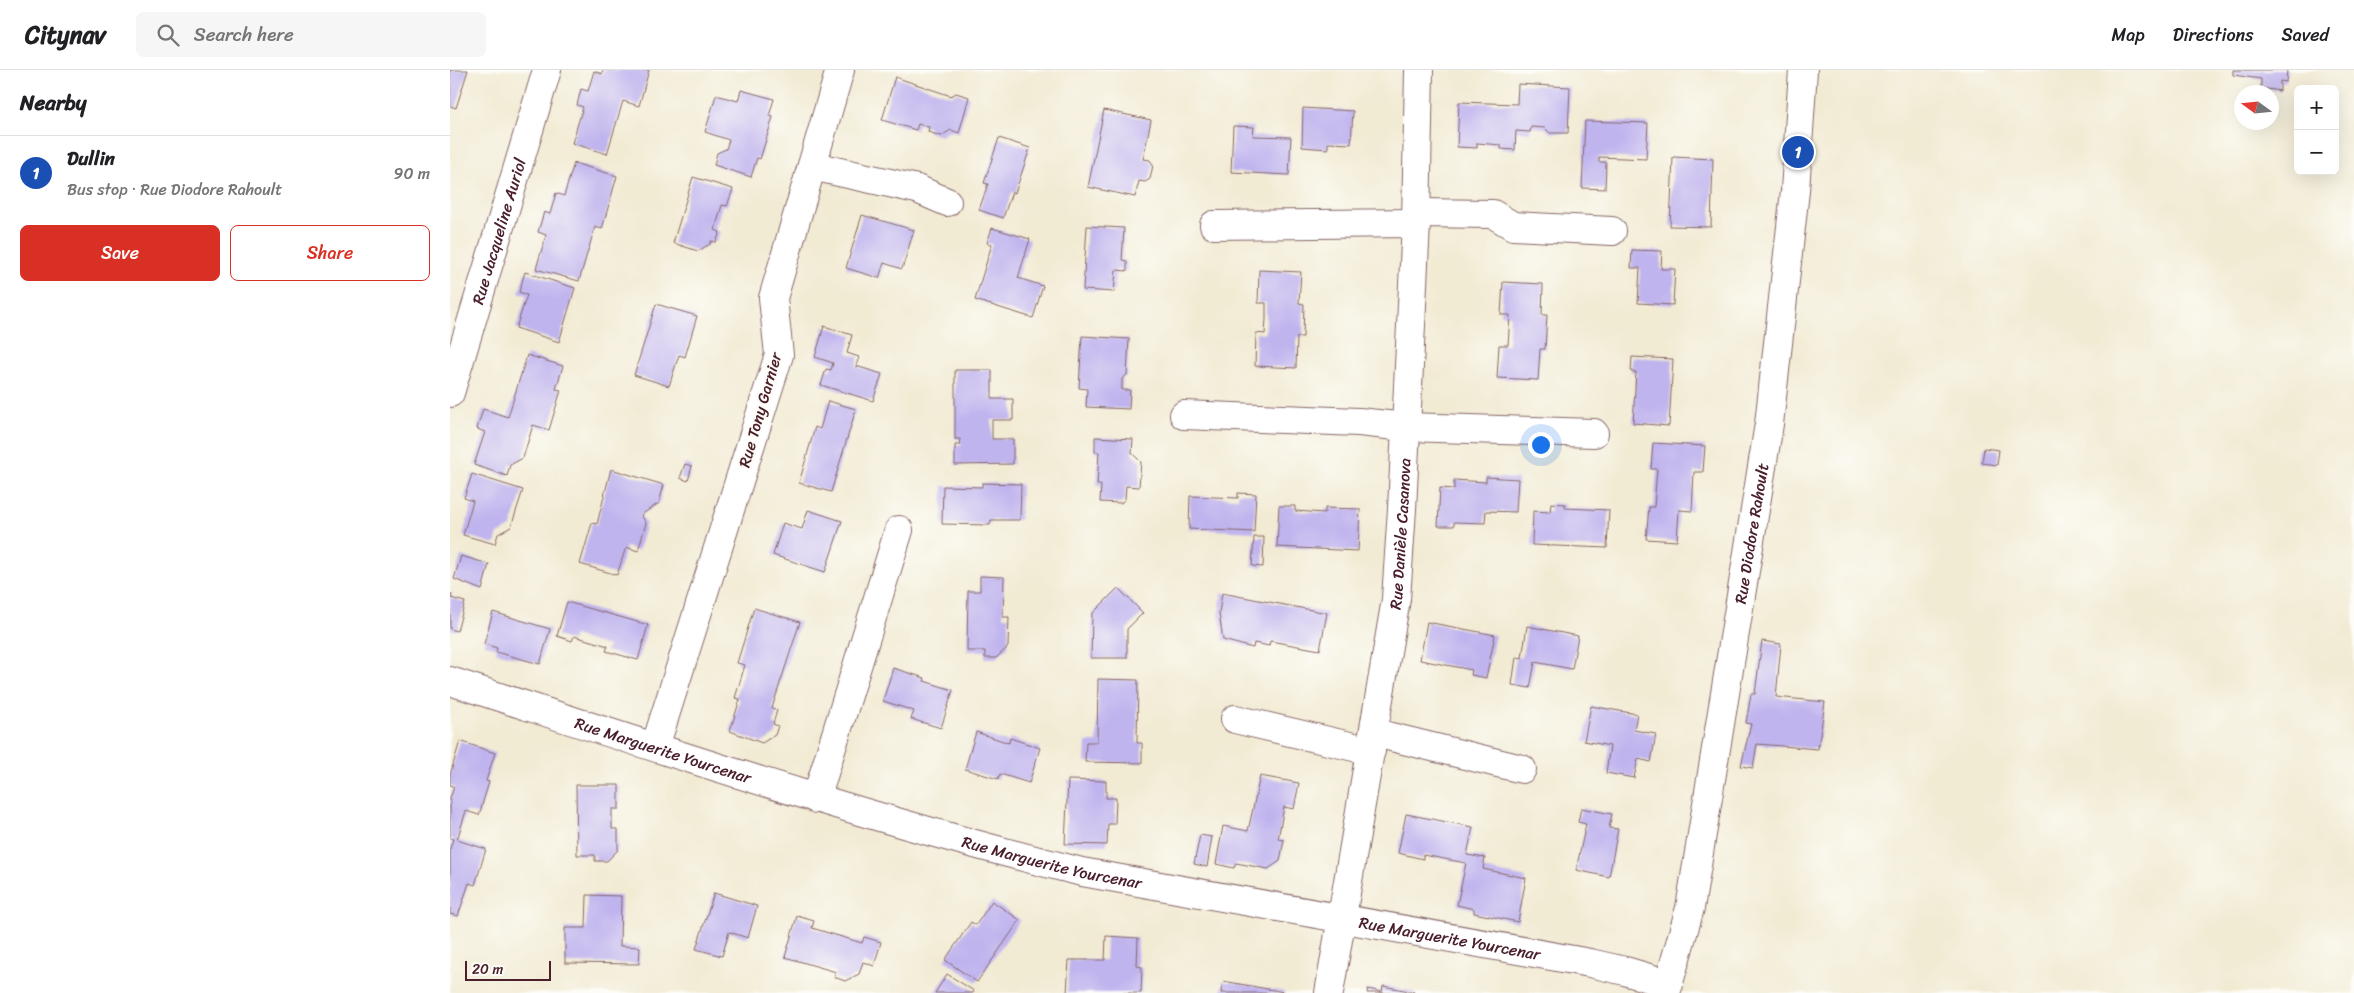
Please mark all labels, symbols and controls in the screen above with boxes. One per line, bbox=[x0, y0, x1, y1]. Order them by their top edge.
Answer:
search box bbox=[136, 12, 486, 57]
text: Citynav bbox=[25, 14, 106, 56]
text: Search here bbox=[194, 18, 294, 51]
text: Map bbox=[2112, 19, 2145, 51]
text: Directions bbox=[2173, 19, 2254, 51]
text: Saved bbox=[2282, 19, 2329, 51]
icon: search bbox=[154, 21, 182, 49]
text: Nearby bbox=[20, 84, 86, 122]
north arrow bbox=[2234, 85, 2279, 130]
map controls bbox=[2294, 85, 2339, 175]
button: + bbox=[2294, 85, 2339, 130]
button: − bbox=[2294, 130, 2339, 175]
pin: 1 bbox=[1782, 133, 1814, 171]
text: Dullin bbox=[67, 142, 115, 175]
street label: Rue Jacqueline Auriol bbox=[463, 154, 534, 308]
text: 1 bbox=[33, 159, 39, 188]
text: 90 m bbox=[394, 159, 430, 188]
text: Bus stop · Rue Diodore Rahoult bbox=[67, 175, 282, 204]
button: Save bbox=[20, 225, 220, 281]
button: Share bbox=[230, 225, 430, 281]
street label: Rue Tony Garnier bbox=[730, 348, 791, 471]
your location bbox=[1528, 432, 1554, 458]
street label: Rue Danièle Casanova bbox=[1380, 457, 1419, 612]
street label: Rue Diodore Rahoult bbox=[1725, 461, 1777, 606]
street label: Rue Marguerite Yourcenar bbox=[571, 708, 756, 792]
street label: Rue Marguerite Yourcenar bbox=[959, 827, 1146, 897]
street label: Rue Marguerite Yourcenar bbox=[1357, 907, 1544, 969]
text: 20 m bbox=[472, 957, 503, 982]
scale bar bbox=[465, 958, 551, 981]

